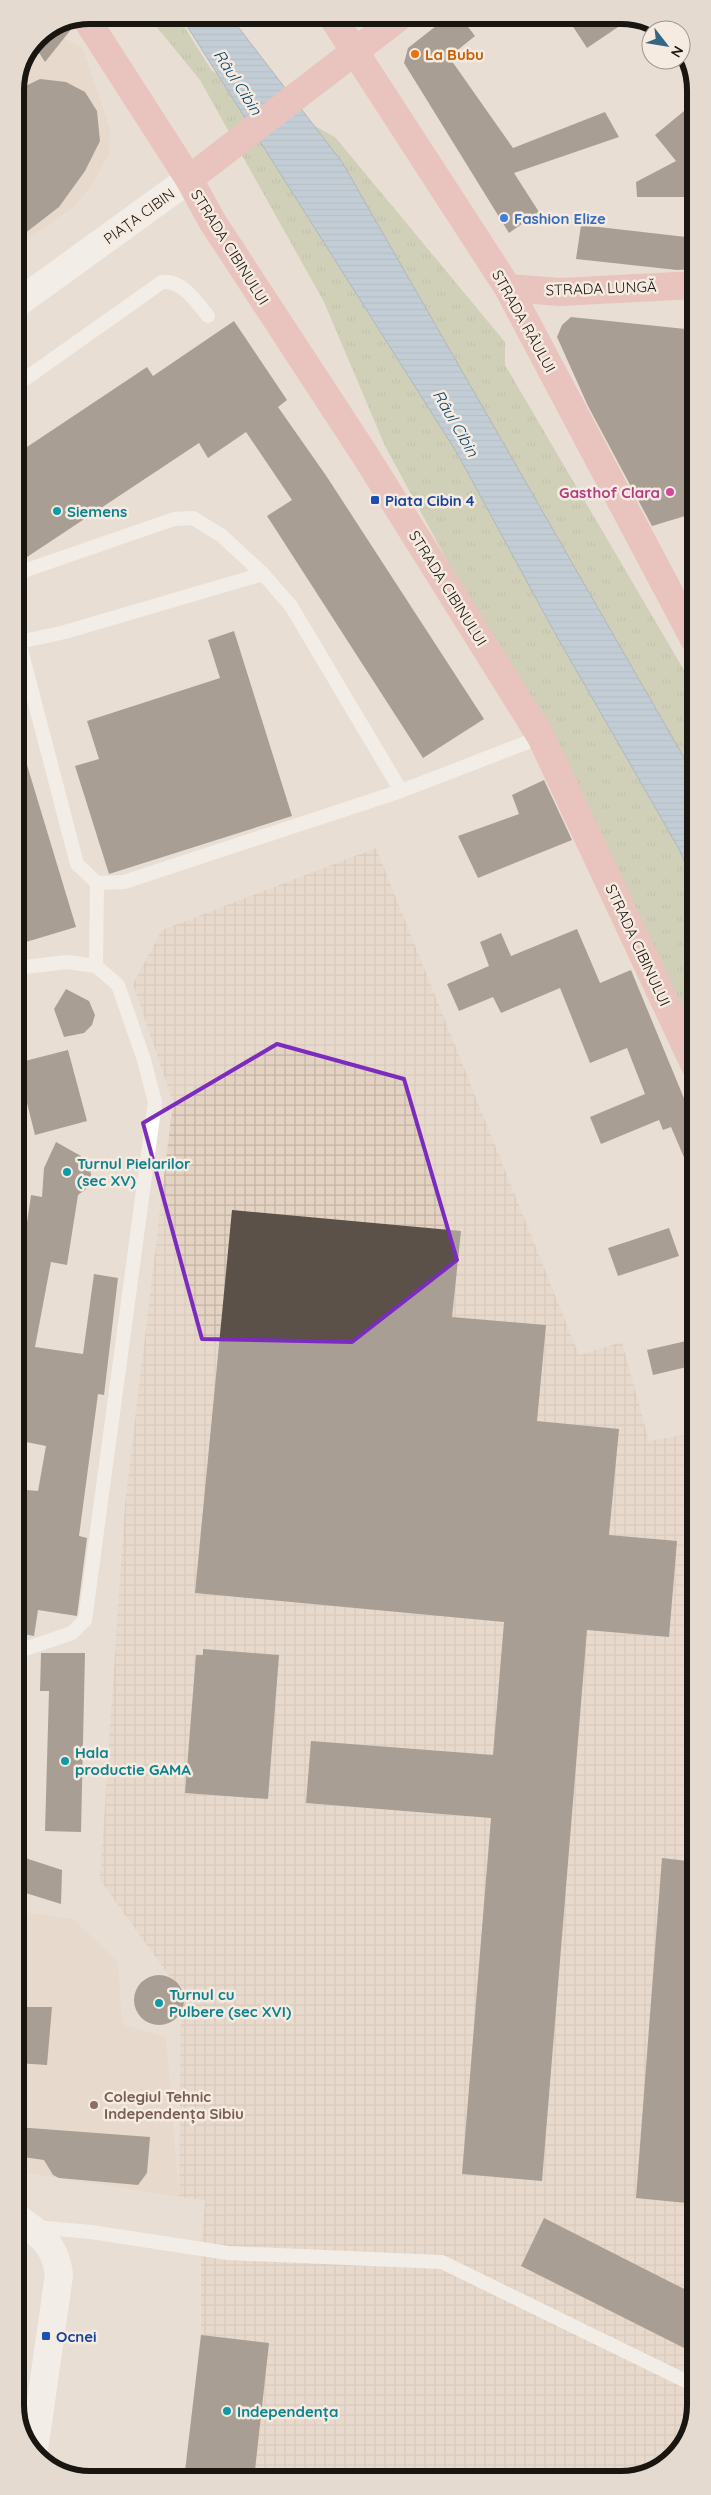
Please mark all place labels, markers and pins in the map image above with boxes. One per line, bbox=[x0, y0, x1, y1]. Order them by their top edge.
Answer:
place label: La Bubu bbox=[425, 45, 484, 64]
marker: La Bubu bbox=[409, 48, 421, 60]
place label: Fashion Elize bbox=[514, 209, 606, 228]
marker: Fashion Elize bbox=[498, 212, 510, 224]
place label: Gasthof Clara bbox=[559, 483, 660, 502]
marker: Gasthof Clara bbox=[664, 486, 676, 498]
place label: Piata Cibin 4 bbox=[385, 491, 475, 510]
marker: Piata Cibin 4 bbox=[369, 494, 381, 506]
place label: Siemens bbox=[67, 502, 127, 521]
marker: Siemens bbox=[51, 505, 63, 517]
place label: Turnul Pielarilor (sec XV) bbox=[77, 1154, 191, 1190]
marker: Turnul Pielarilor (sec XV) bbox=[61, 1166, 73, 1178]
place label: Hala productie GAMA bbox=[75, 1743, 191, 1779]
marker: Hala productie GAMA bbox=[59, 1755, 71, 1767]
place label: Turnul cu Pulbere (sec XVI) bbox=[169, 1985, 291, 2021]
marker: Turnul cu Pulbere (sec XVI) bbox=[153, 1997, 165, 2009]
place label: Colegiul Tehnic Independența Sibiu bbox=[104, 2087, 244, 2124]
marker: Colegiul Tehnic Independența Sibiu bbox=[88, 2099, 100, 2111]
place label: Ocnei bbox=[56, 2327, 97, 2346]
marker: Ocnei bbox=[40, 2330, 52, 2342]
place label: Independența bbox=[237, 2402, 338, 2422]
marker: Independența bbox=[221, 2405, 233, 2417]

